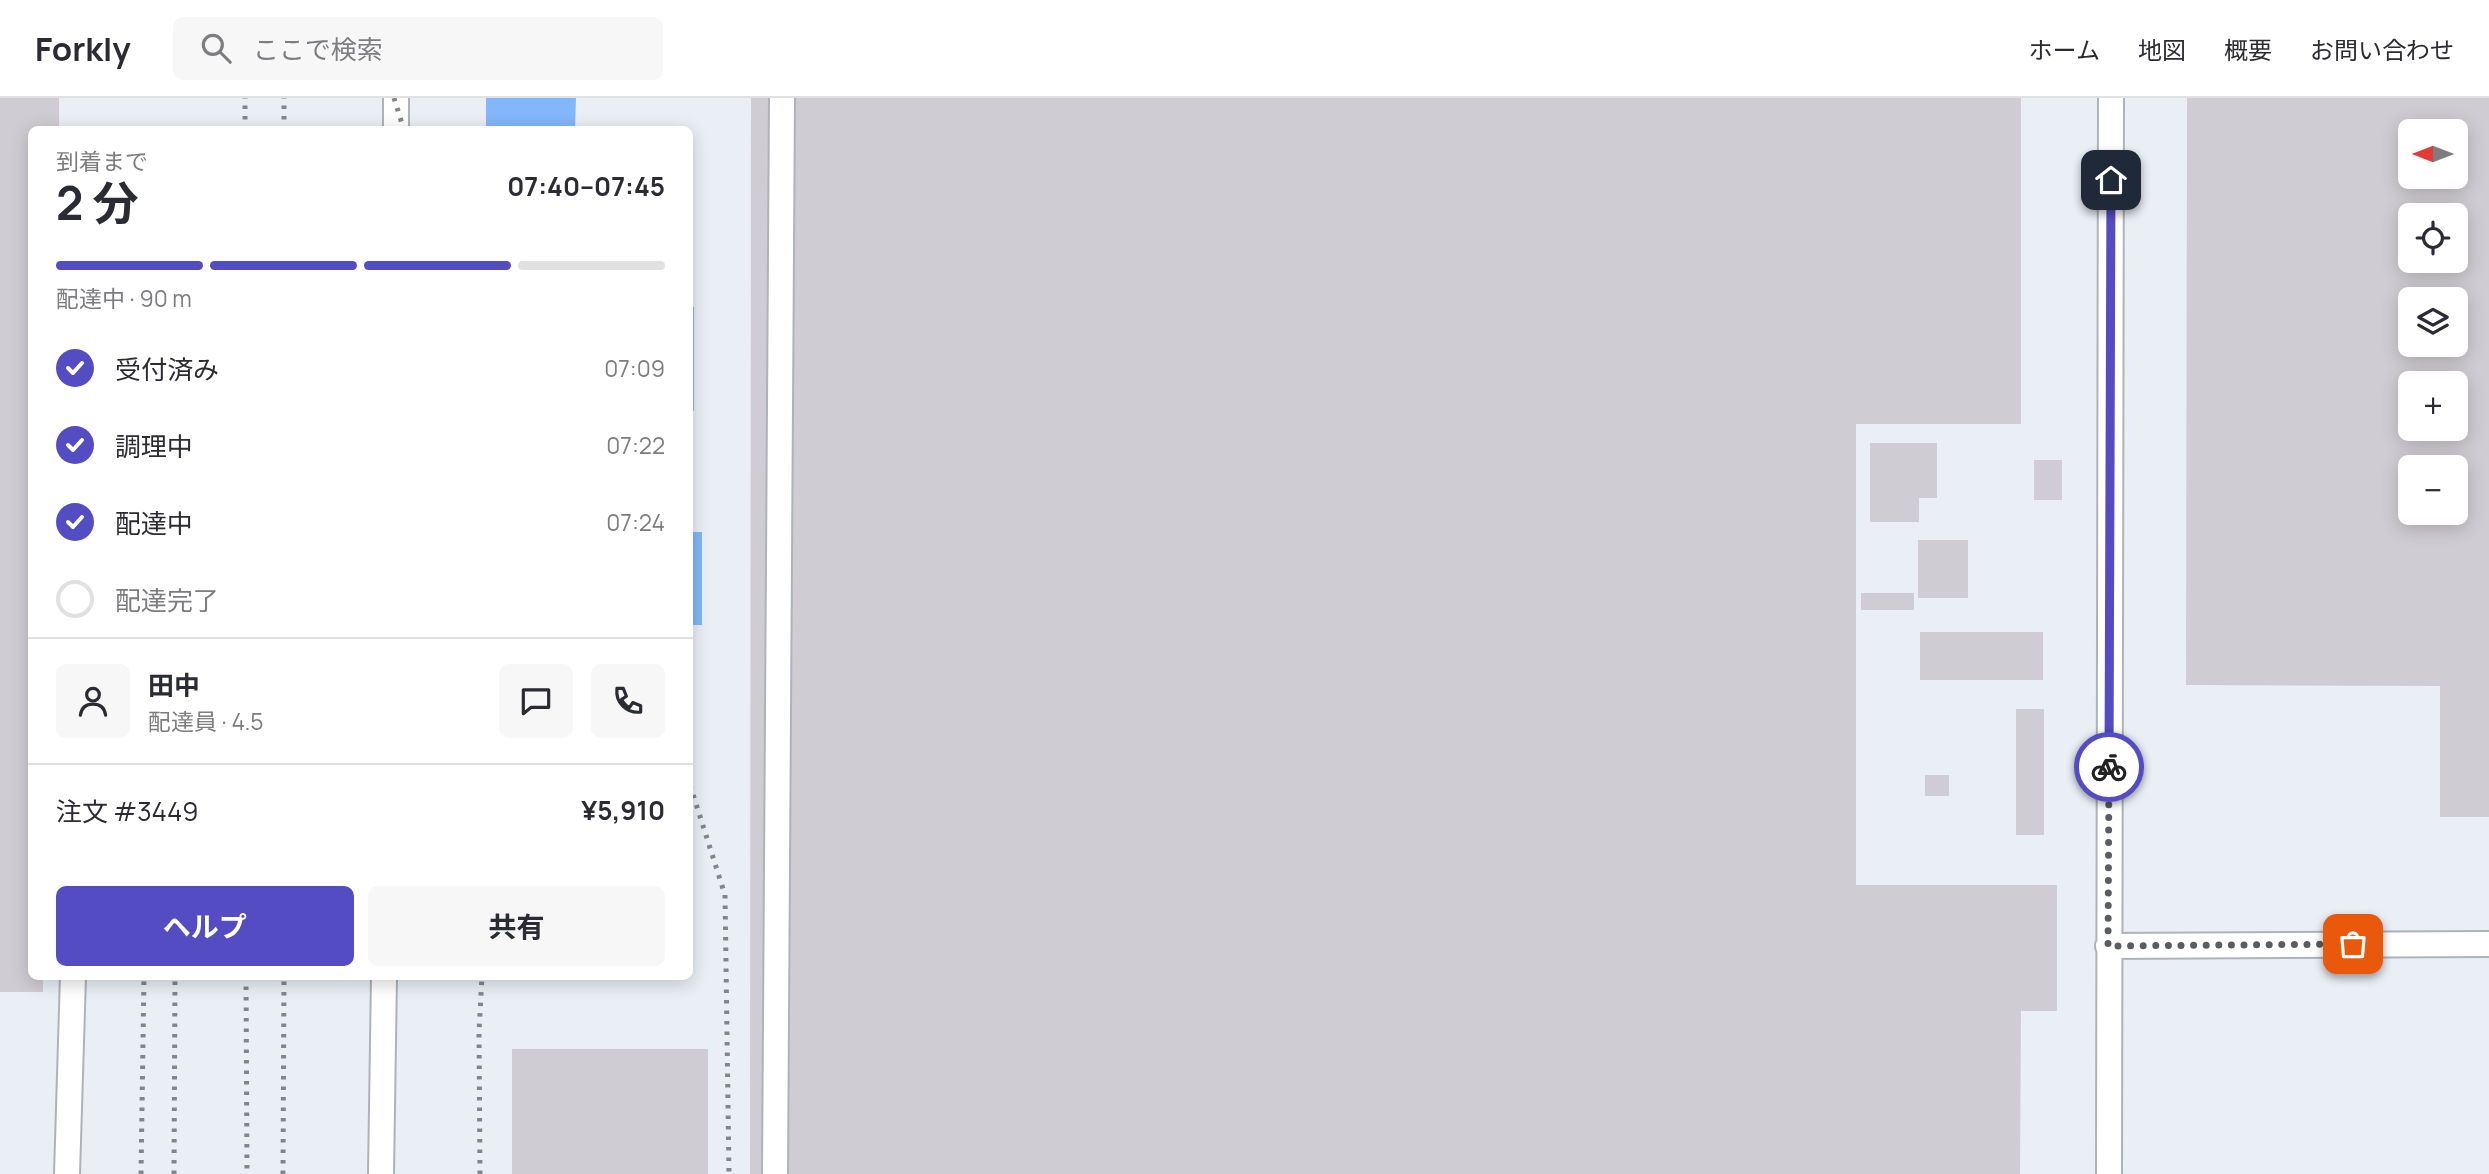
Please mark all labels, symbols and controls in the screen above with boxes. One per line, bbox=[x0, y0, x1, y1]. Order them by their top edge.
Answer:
search box bbox=[173, 17, 663, 80]
text: Forkly bbox=[35, 26, 131, 71]
icon: search bbox=[197, 29, 235, 67]
text: ここで検索 bbox=[253, 31, 383, 67]
text: ホーム bbox=[2029, 33, 2100, 66]
text: 地図 bbox=[2138, 33, 2186, 66]
text: 概要 bbox=[2224, 33, 2272, 66]
text: お問い合わせ bbox=[2310, 33, 2454, 66]
north arrow bbox=[2398, 119, 2468, 189]
map controls bbox=[2398, 119, 2468, 525]
text: 到着まで bbox=[56, 145, 148, 177]
pin bbox=[2081, 150, 2141, 210]
icon: home bbox=[2092, 161, 2130, 199]
text: 07:40–07:45 bbox=[507, 168, 665, 204]
text: 2 分 bbox=[56, 171, 139, 234]
button: locate bbox=[2398, 203, 2468, 273]
text: 配達中 · 90 m bbox=[56, 282, 192, 314]
button: layers bbox=[2398, 287, 2468, 357]
icon: check bbox=[56, 349, 94, 387]
text: 受付済み bbox=[115, 351, 219, 387]
text: 07:09 bbox=[604, 352, 665, 384]
button: + bbox=[2398, 371, 2468, 441]
icon: check bbox=[56, 426, 94, 464]
text: 調理中 bbox=[115, 428, 193, 464]
text: 07:22 bbox=[606, 429, 665, 461]
button: − bbox=[2398, 455, 2468, 525]
icon: check bbox=[56, 503, 94, 541]
text: 配達中 bbox=[115, 505, 193, 541]
text: 07:24 bbox=[606, 506, 665, 538]
text: 配達完了 bbox=[115, 582, 219, 618]
button: person bbox=[56, 664, 130, 738]
button: chat bbox=[499, 664, 573, 738]
button: phone bbox=[591, 664, 665, 738]
text: 田中 bbox=[148, 667, 200, 703]
text: 配達員 · 4.5 bbox=[148, 705, 264, 737]
courier bbox=[2074, 732, 2144, 802]
icon: bike bbox=[2090, 748, 2128, 786]
text: ¥5,910 bbox=[581, 792, 665, 828]
text: 注文 #3449 bbox=[56, 793, 198, 829]
button: ヘルプ bbox=[56, 886, 354, 966]
button: 共有 bbox=[368, 886, 665, 966]
pin bbox=[2323, 914, 2383, 974]
icon: bag bbox=[2334, 925, 2372, 963]

